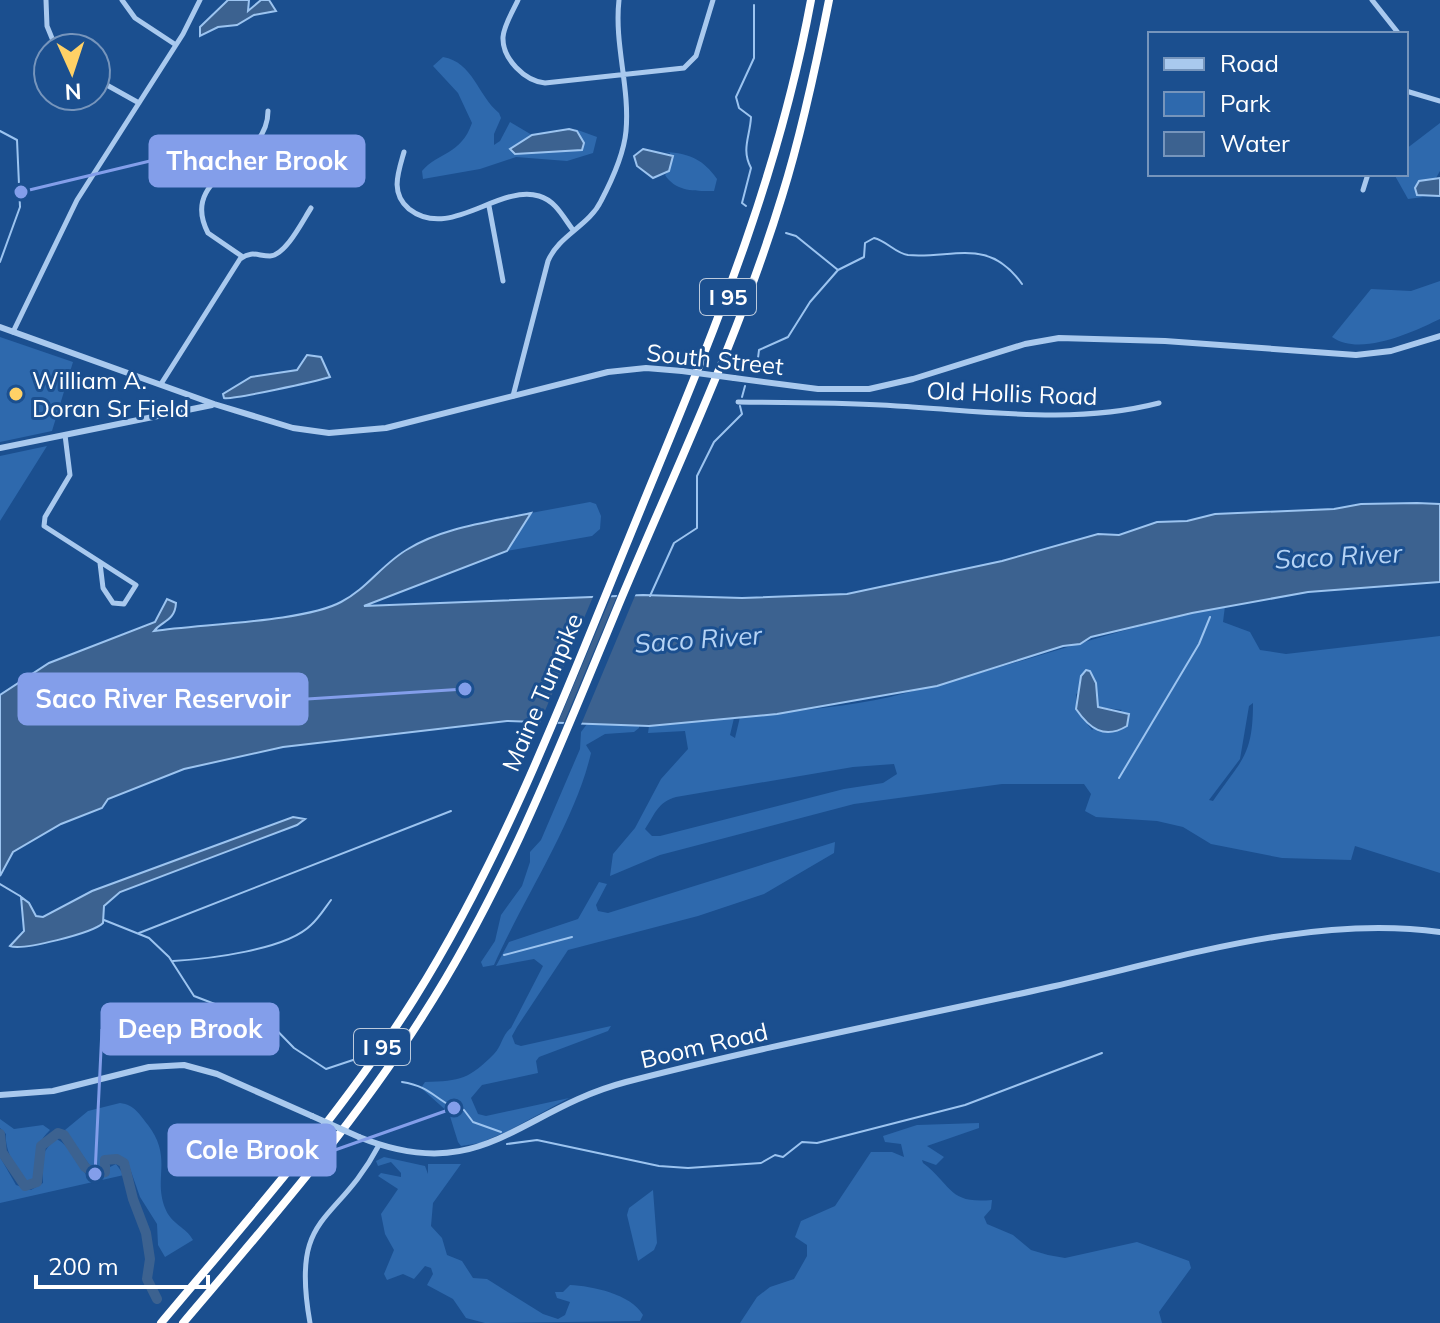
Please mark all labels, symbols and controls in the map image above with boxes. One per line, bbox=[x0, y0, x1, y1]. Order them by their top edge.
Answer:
north arrow bbox=[32, 32, 112, 112]
legend bbox=[1148, 32, 1408, 176]
text: Road bbox=[1220, 48, 1279, 78]
text: N bbox=[64, 78, 82, 106]
text: Park bbox=[1220, 88, 1271, 118]
text: Water bbox=[1220, 128, 1290, 158]
callout: Thacher Brook bbox=[150, 136, 364, 186]
text: Thacher Brook bbox=[166, 144, 348, 177]
road number: I 95 bbox=[700, 279, 756, 315]
street label: South Street bbox=[645, 337, 785, 381]
place label: William A. Doran Sr Field bbox=[32, 365, 189, 423]
street label: Old Hollis Road bbox=[926, 375, 1098, 411]
marker: William A. Doran Sr Field bbox=[7, 385, 25, 403]
water label: Saco River bbox=[1274, 536, 1404, 576]
street label: Maine Turnpike bbox=[495, 608, 589, 776]
water label: Saco River bbox=[633, 618, 764, 660]
callout: Saco River Reservoir bbox=[19, 674, 307, 724]
text: Saco River Reservoir bbox=[35, 682, 292, 715]
callout: Deep Brook bbox=[102, 1004, 278, 1054]
text: Deep Brook bbox=[118, 1012, 263, 1045]
street label: Boom Road bbox=[637, 1016, 771, 1074]
road number: I 95 bbox=[354, 1029, 410, 1065]
callout: Cole Brook bbox=[169, 1125, 335, 1175]
text: Cole Brook bbox=[185, 1133, 319, 1166]
scale bar bbox=[36, 1239, 208, 1289]
text: 200 m bbox=[48, 1251, 119, 1281]

